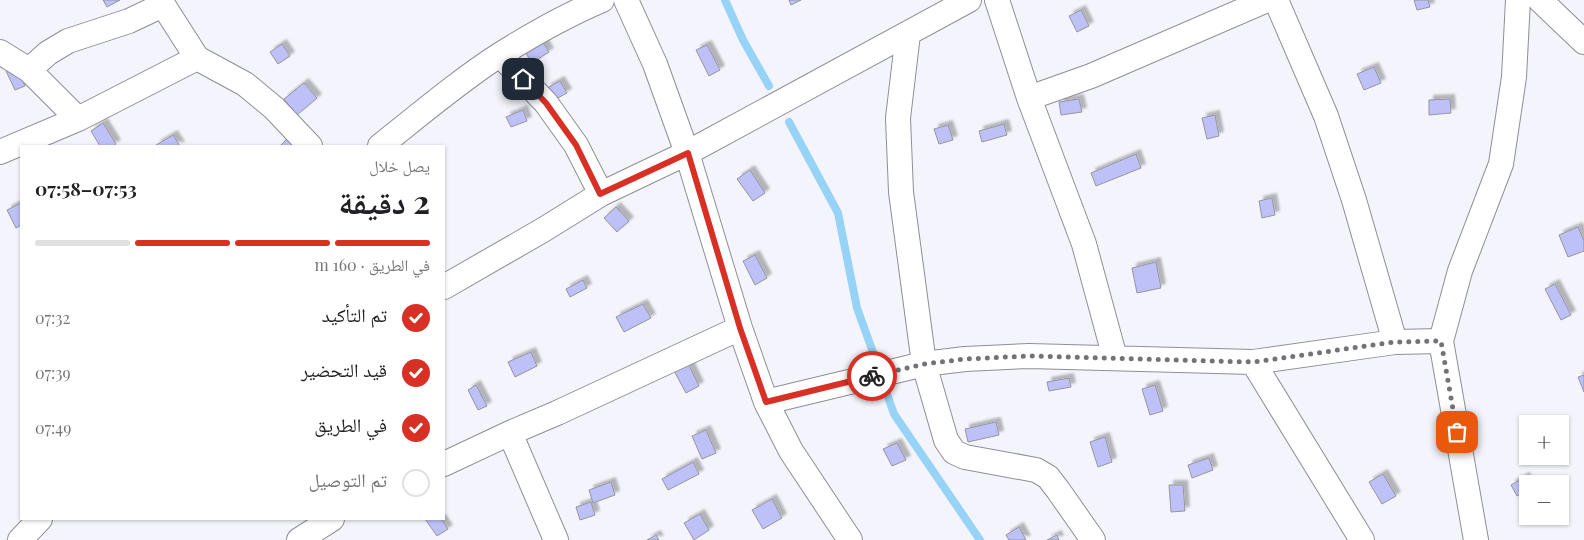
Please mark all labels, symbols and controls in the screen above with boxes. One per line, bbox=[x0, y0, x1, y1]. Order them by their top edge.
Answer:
pin bbox=[502, 58, 544, 100]
icon: home bbox=[509, 65, 537, 93]
text: يصل خلال bbox=[369, 155, 430, 176]
text: 07:53–07:58 bbox=[35, 175, 137, 201]
text: 2 دقيقة bbox=[339, 179, 430, 222]
text: في الطريق · 160 m bbox=[315, 254, 430, 275]
text: تم التأكيد bbox=[322, 301, 387, 327]
icon: check bbox=[402, 304, 430, 332]
text: 07:32 bbox=[35, 307, 70, 328]
courier bbox=[847, 351, 897, 401]
text: قيد التحضير bbox=[301, 356, 387, 382]
icon: check bbox=[402, 359, 430, 387]
text: 07:39 bbox=[35, 362, 71, 383]
icon: bike bbox=[858, 362, 886, 390]
text: في الطريق bbox=[314, 411, 387, 437]
pin bbox=[1436, 411, 1478, 453]
icon: check bbox=[402, 414, 430, 442]
map controls bbox=[1519, 415, 1569, 525]
button: + bbox=[1519, 415, 1569, 465]
text: 07:49 bbox=[35, 417, 71, 438]
icon: bag bbox=[1443, 418, 1471, 446]
text: تم التوصيل bbox=[308, 466, 387, 492]
button: − bbox=[1519, 475, 1569, 525]

